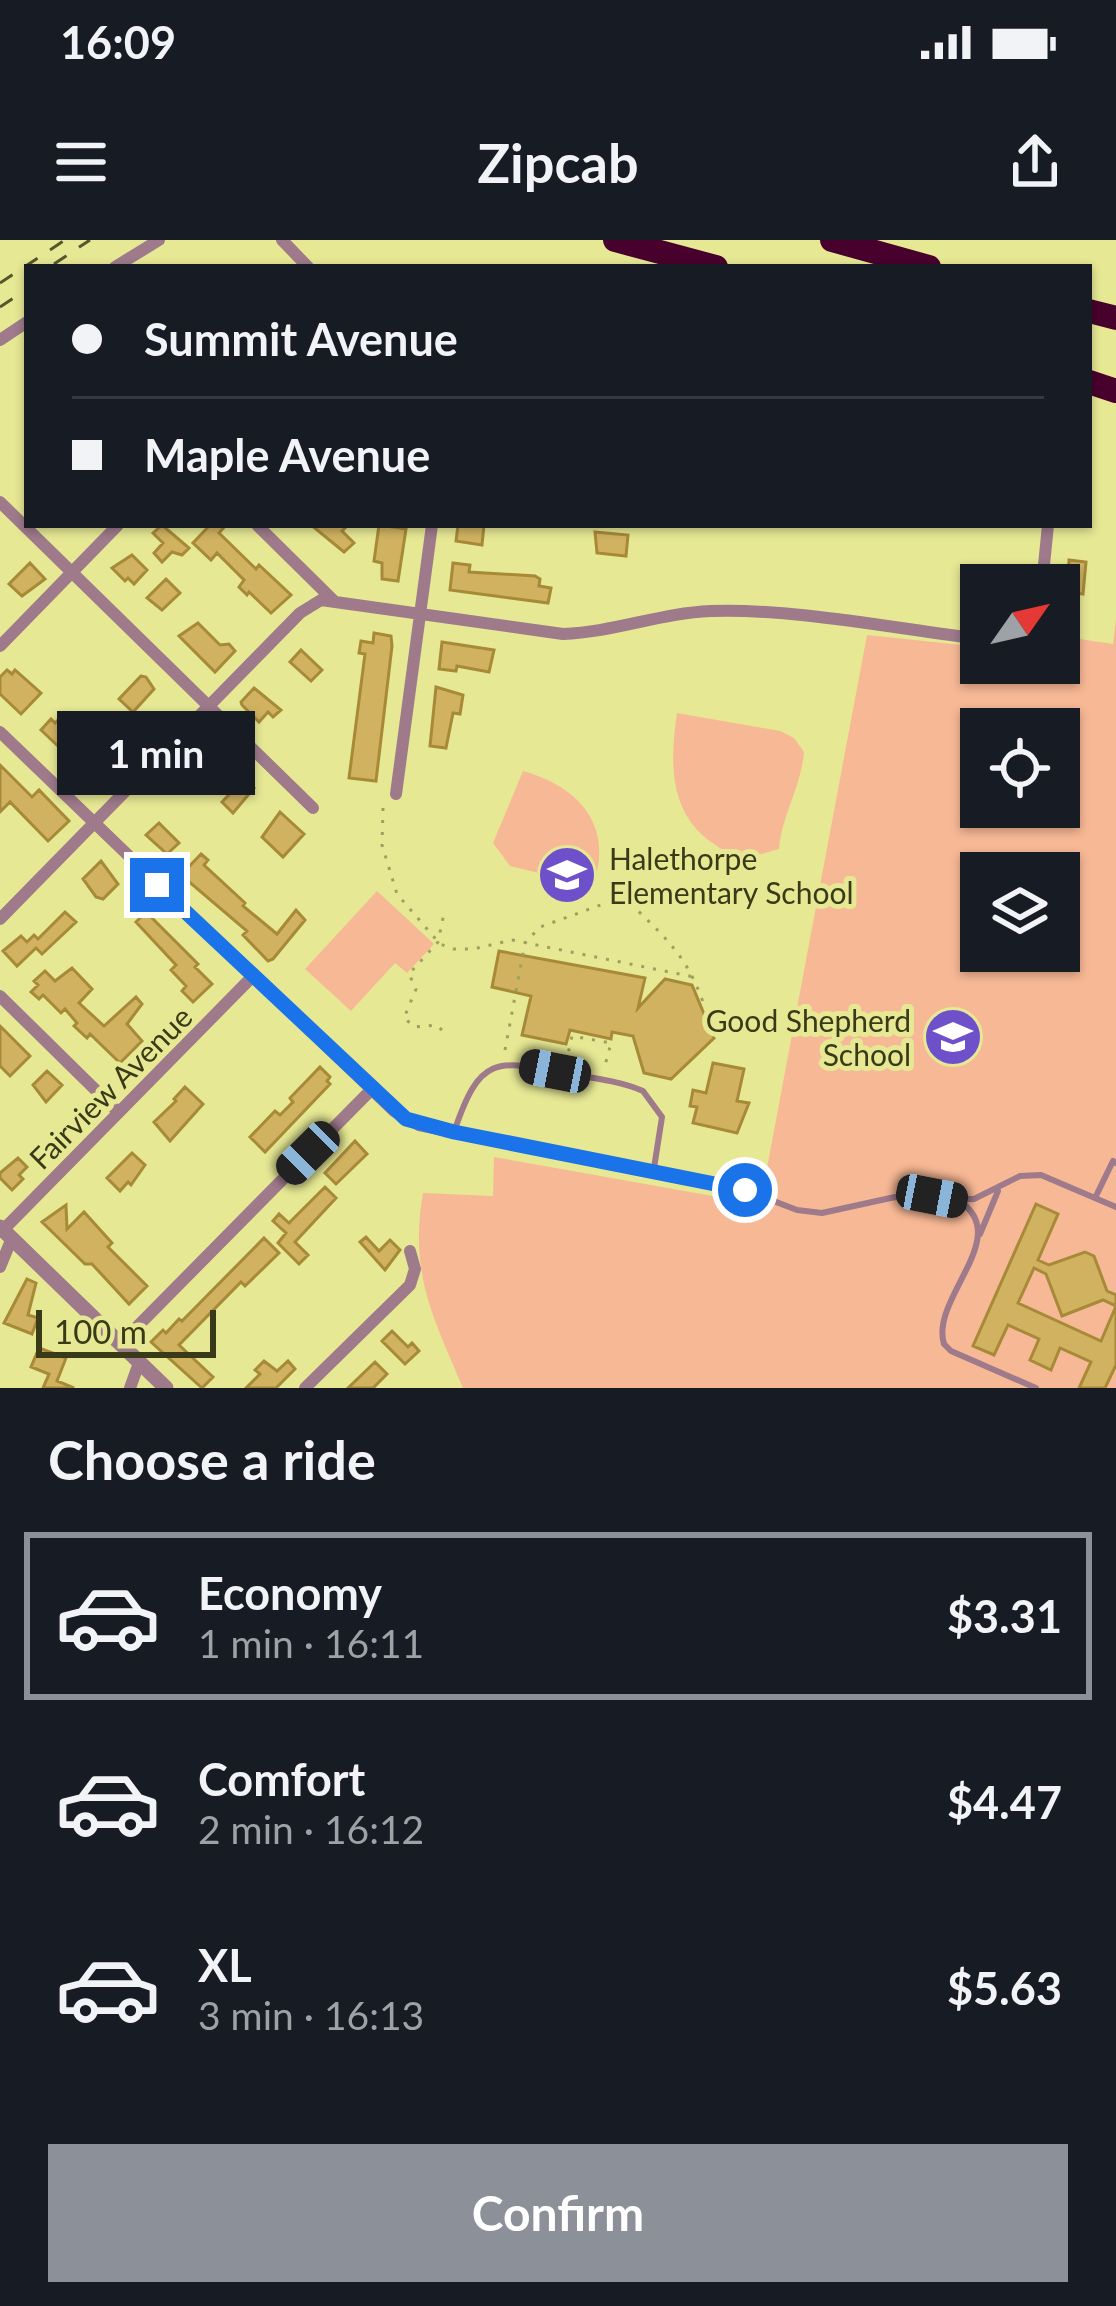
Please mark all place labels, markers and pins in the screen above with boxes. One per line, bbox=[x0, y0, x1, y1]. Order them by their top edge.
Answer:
place label: Halethorpe Elementary School bbox=[609, 840, 854, 910]
school or university icon: Halethorpe Elementary School bbox=[536, 844, 598, 906]
place label: Good Shepherd School bbox=[706, 1002, 911, 1072]
school or university icon: Good Shepherd School bbox=[922, 1006, 984, 1068]

